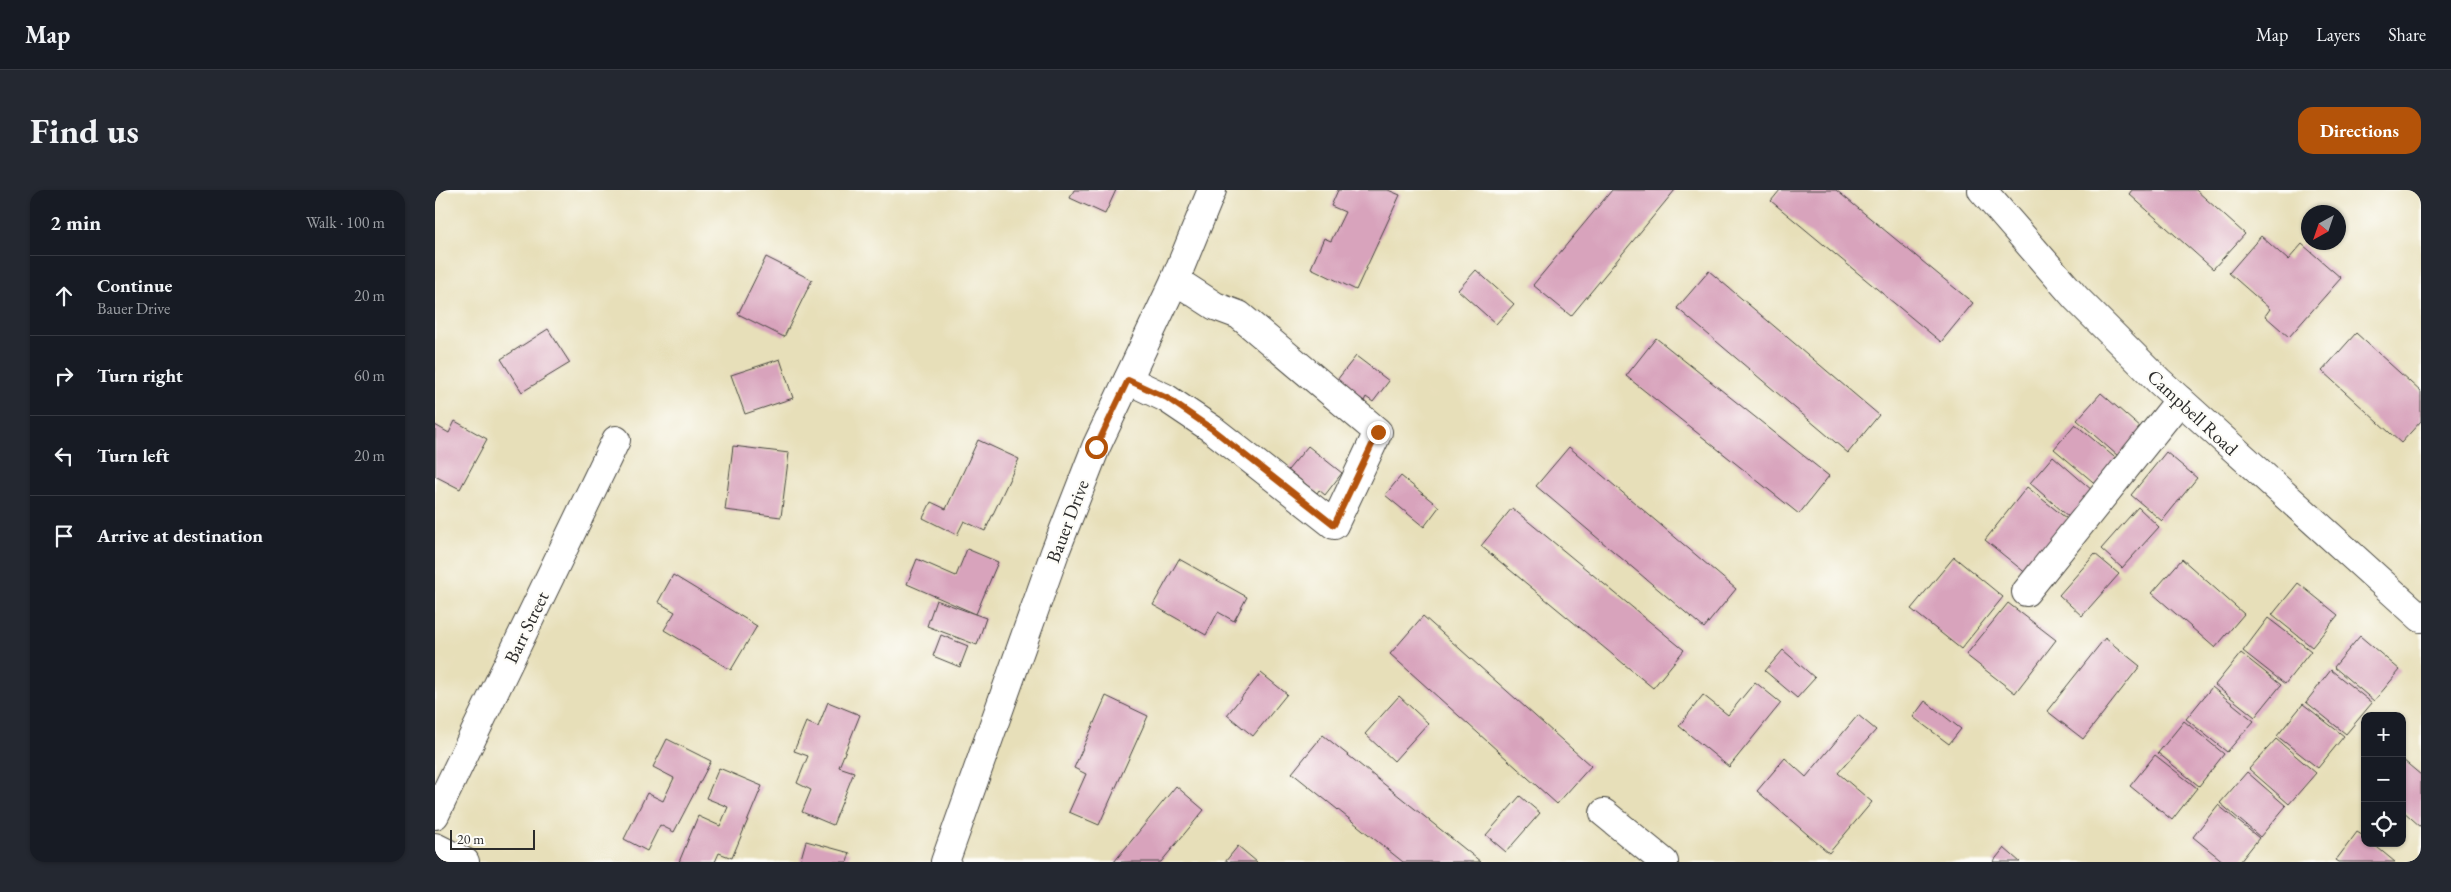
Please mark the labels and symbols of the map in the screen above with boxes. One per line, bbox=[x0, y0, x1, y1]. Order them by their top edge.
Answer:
north arrow bbox=[2301, 205, 2346, 250]
street label: Campbell Road bbox=[2142, 364, 2244, 461]
route end bbox=[1367, 421, 1390, 444]
route start bbox=[1085, 436, 1108, 459]
street label: Bauer Drive bbox=[1040, 476, 1095, 566]
street label: Barr Street bbox=[498, 587, 555, 667]
scale bar bbox=[450, 827, 535, 850]

